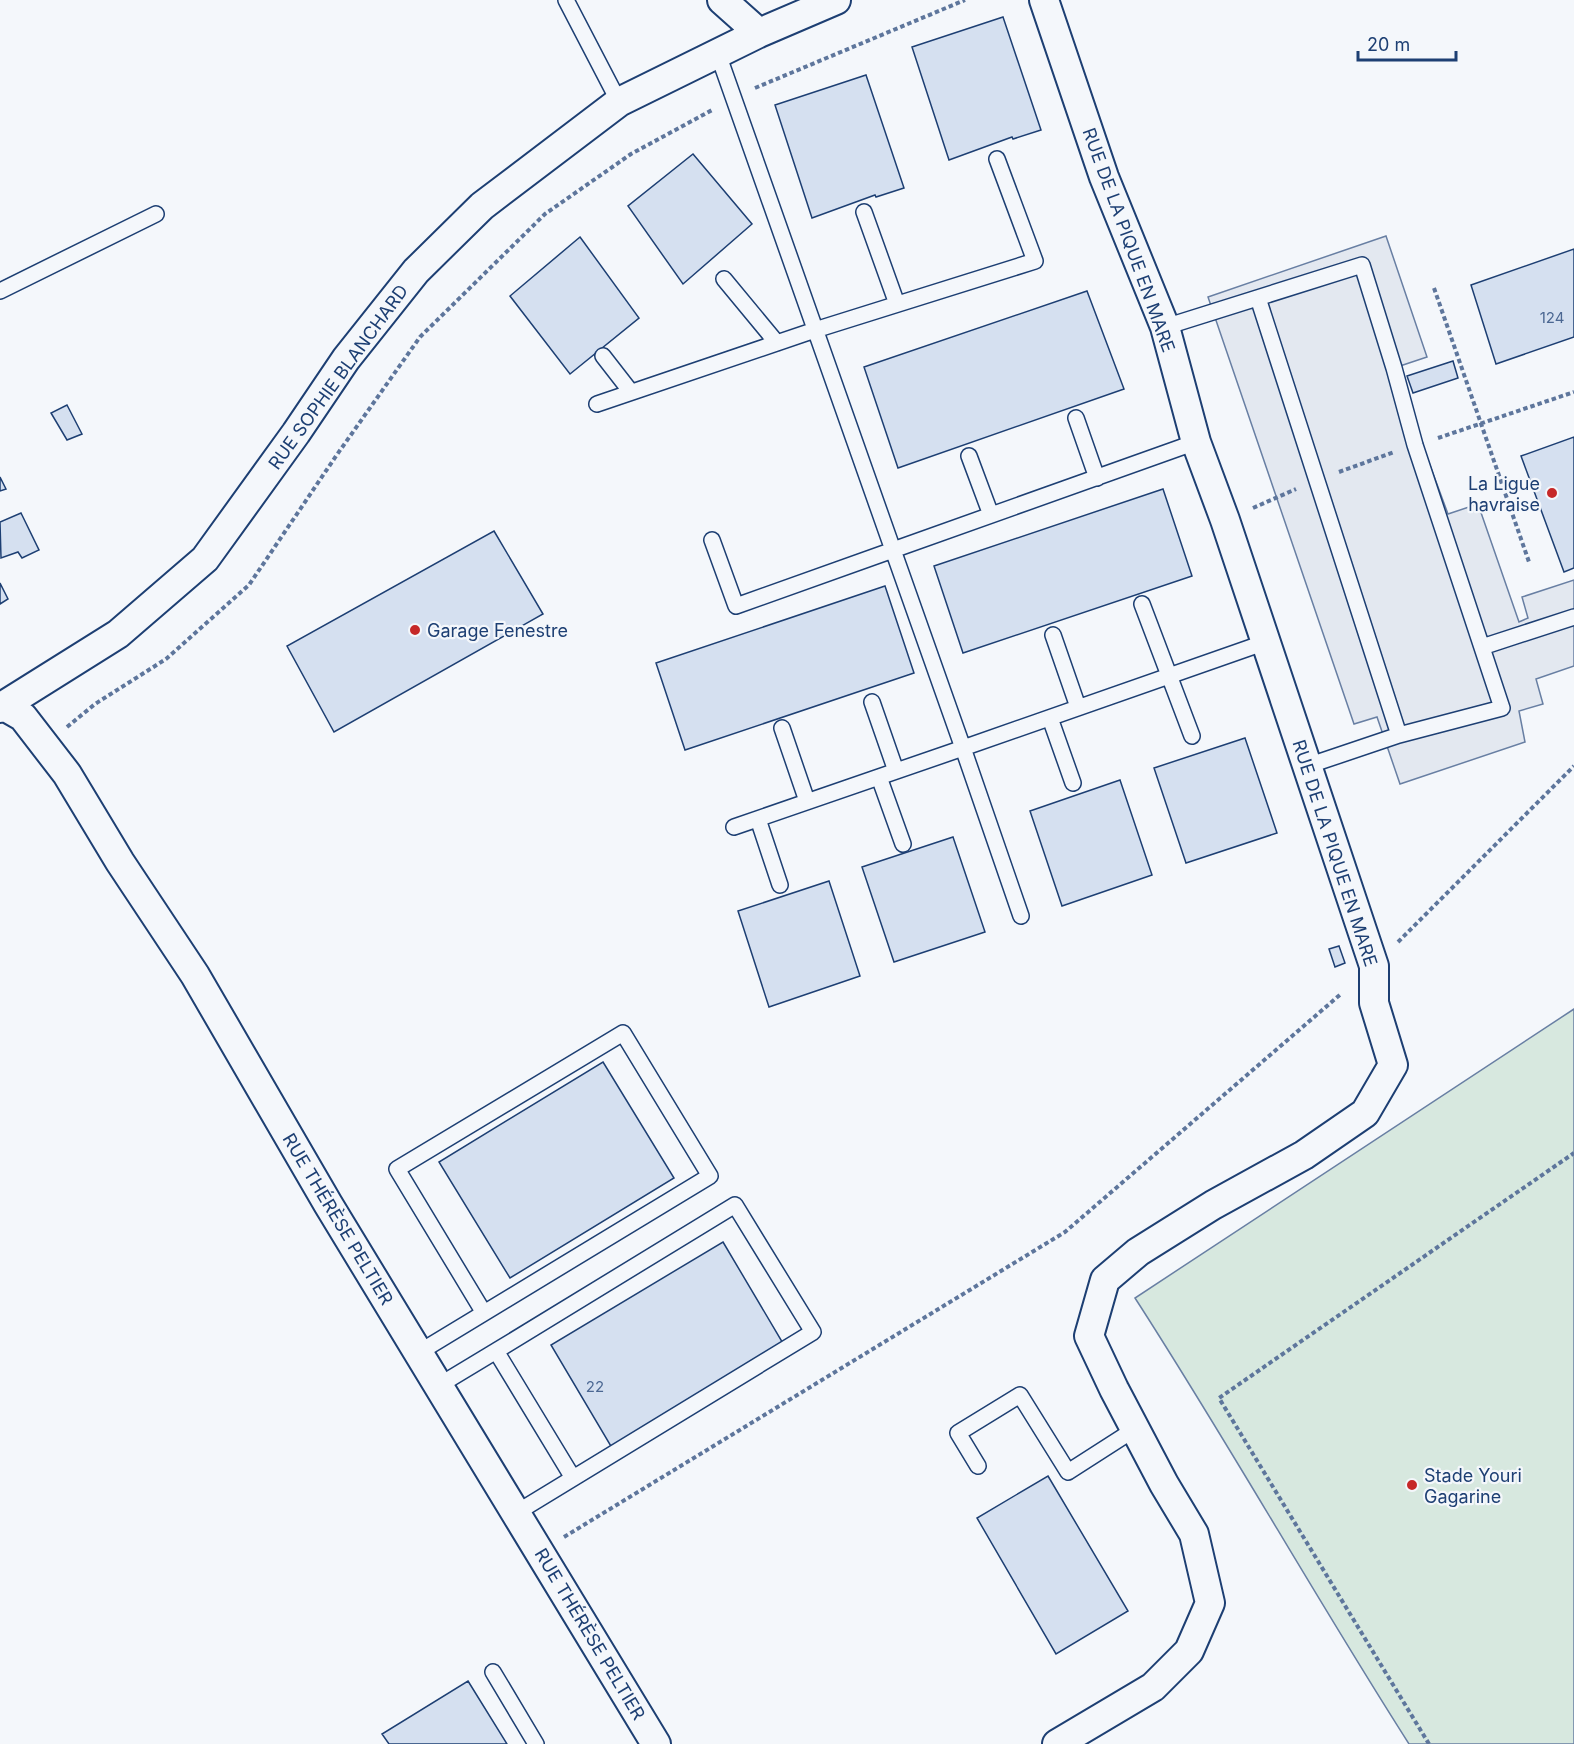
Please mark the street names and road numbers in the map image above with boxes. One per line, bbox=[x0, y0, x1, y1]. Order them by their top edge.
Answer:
street label: RUE DE LA PIQUE EN MARE bbox=[1079, 125, 1179, 355]
street label: RUE SOPHIE BLANCHARD bbox=[264, 281, 412, 473]
street label: RUE DE LA PIQUE EN MARE bbox=[1288, 737, 1382, 969]
street label: RUE THÉRÈSE PELTIER bbox=[278, 1129, 399, 1309]
street label: RUE THÉRÈSE PELTIER bbox=[530, 1544, 651, 1724]

